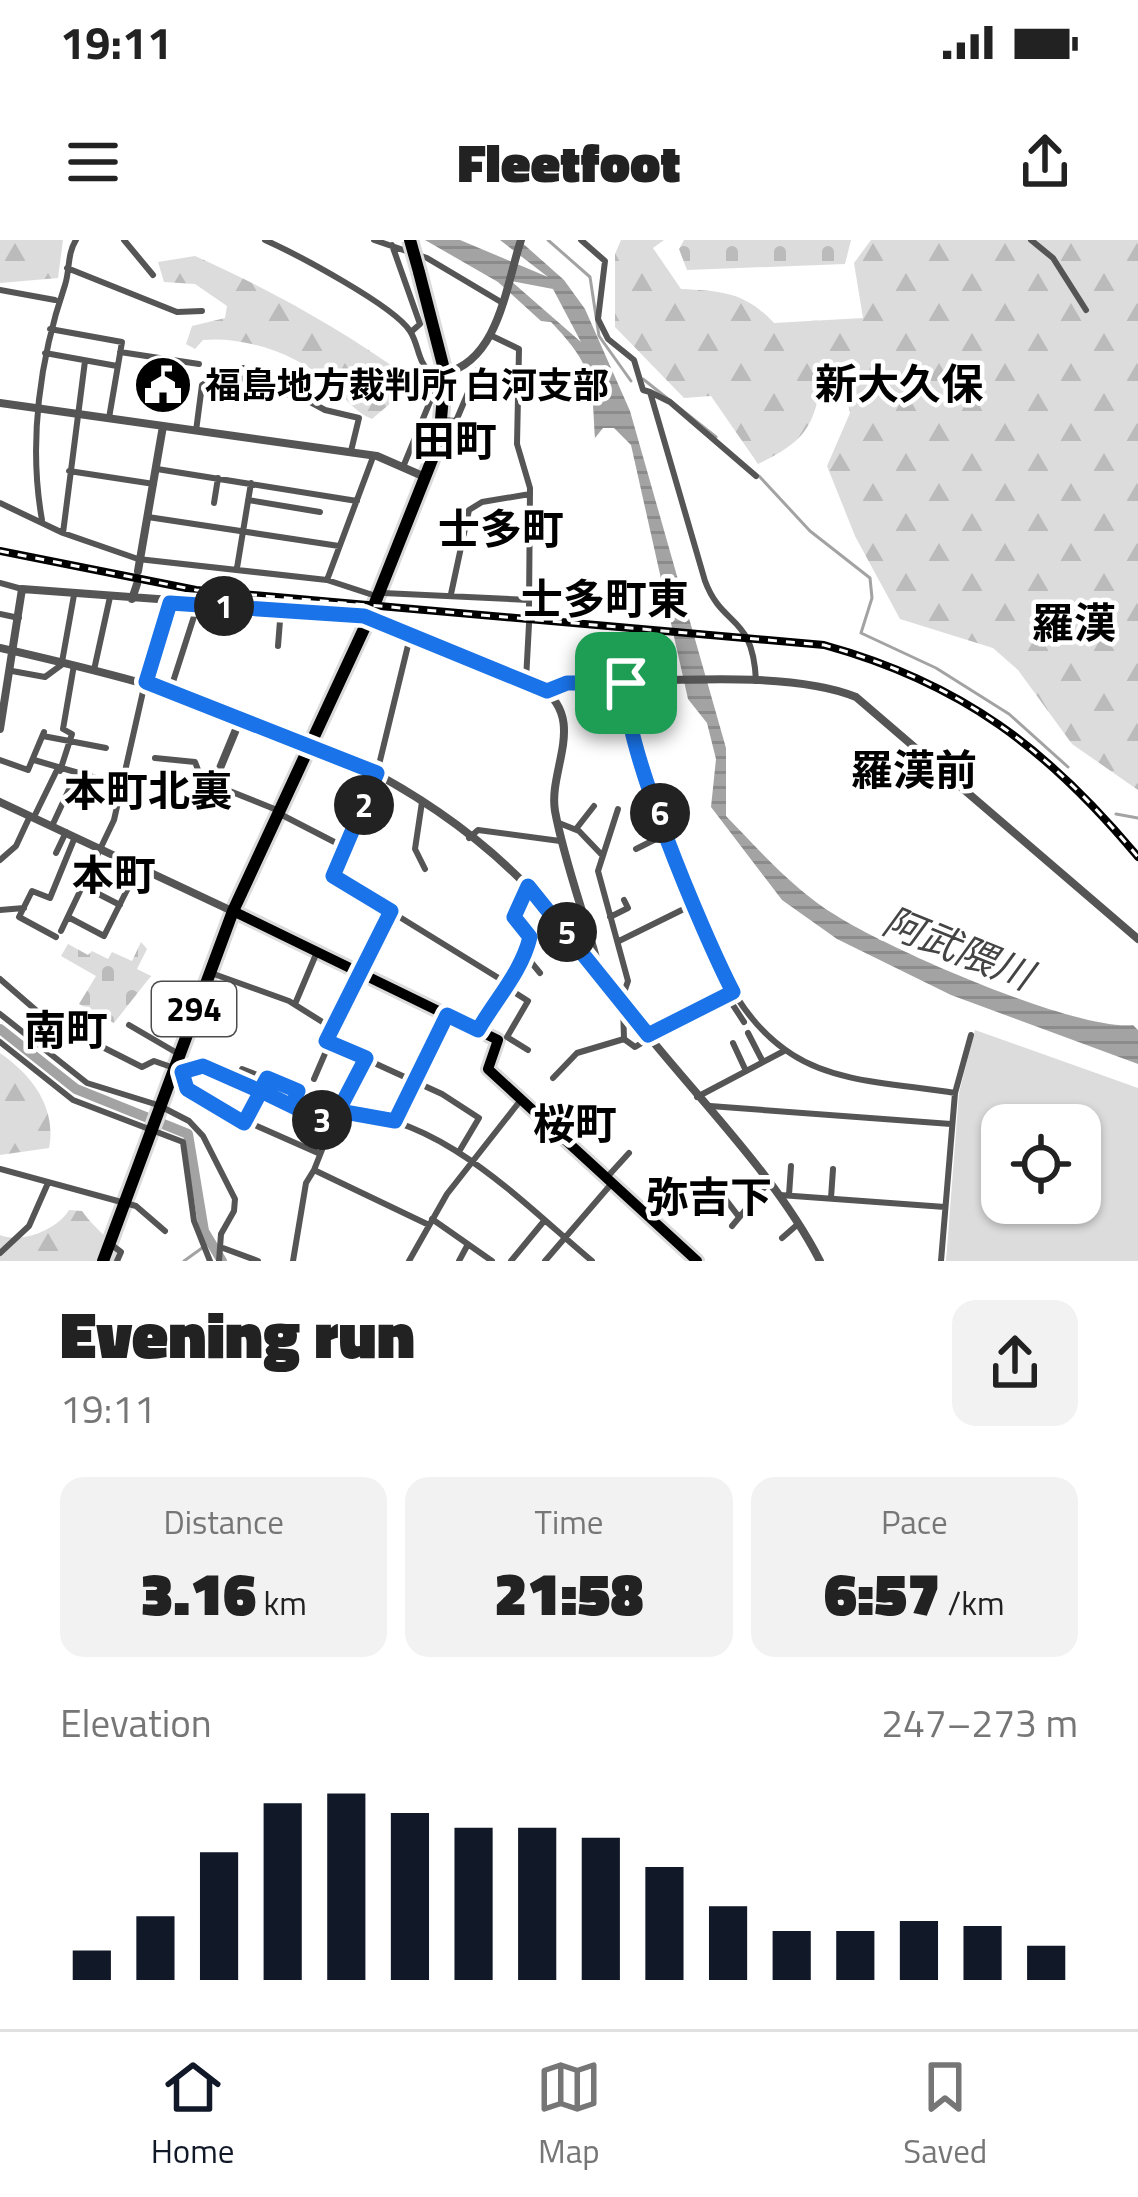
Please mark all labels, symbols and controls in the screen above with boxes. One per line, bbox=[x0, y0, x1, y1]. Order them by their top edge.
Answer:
text: 19:11 bbox=[60, 8, 172, 76]
text: Fleetfoot bbox=[457, 121, 681, 203]
icon: menu bbox=[60, 129, 126, 195]
icon: share bbox=[1012, 129, 1078, 195]
district label: 新大久保 bbox=[815, 351, 984, 415]
public building icon: 福島地方裁判所 白河支部 bbox=[132, 354, 194, 416]
place label: 福島地方裁判所 白河支部 bbox=[205, 357, 609, 412]
district label: 田町 bbox=[413, 408, 497, 472]
district label: 士多町 bbox=[438, 496, 564, 560]
district label: 士多町東 bbox=[521, 566, 689, 630]
pin: 1 bbox=[194, 576, 254, 636]
text: 1 bbox=[215, 581, 233, 631]
district label: 羅漢 bbox=[1032, 590, 1116, 654]
pin bbox=[575, 632, 677, 734]
icon: arrive bbox=[593, 650, 659, 716]
district label: 羅漢前 bbox=[851, 737, 977, 801]
district label: 本町北裏 bbox=[64, 758, 232, 822]
pin: 2 bbox=[334, 775, 394, 835]
text: 2 bbox=[355, 780, 373, 830]
pin: 6 bbox=[630, 783, 690, 843]
text: 6 bbox=[651, 788, 669, 838]
district label: 本町 bbox=[72, 842, 156, 906]
water label: 阿武隈川 bbox=[875, 891, 1045, 1006]
pin: 5 bbox=[537, 902, 597, 962]
text: 5 bbox=[558, 907, 576, 957]
road number: 294 bbox=[152, 982, 236, 1036]
district label: 南町 bbox=[24, 997, 108, 1061]
pin: 3 bbox=[292, 1090, 352, 1150]
district label: 桜町 bbox=[533, 1091, 617, 1155]
text: 3 bbox=[313, 1095, 331, 1145]
map controls bbox=[981, 1104, 1101, 1224]
button: locate bbox=[981, 1104, 1101, 1224]
district label: 弥吉下 bbox=[646, 1164, 772, 1228]
text: Evening run bbox=[60, 1283, 415, 1384]
button: share bbox=[952, 1300, 1078, 1426]
text: 19:11 bbox=[60, 1379, 156, 1438]
text: Distance bbox=[163, 1497, 284, 1547]
text: Time bbox=[535, 1497, 603, 1547]
text: Pace bbox=[881, 1497, 948, 1547]
text: 3.16 bbox=[140, 1547, 256, 1638]
text: 21:58 bbox=[494, 1547, 644, 1638]
text: 6:57 bbox=[824, 1547, 940, 1638]
text: km bbox=[256, 1578, 307, 1628]
text: /km bbox=[940, 1578, 1005, 1628]
text: Elevation bbox=[60, 1693, 212, 1752]
text: 247–273 m bbox=[881, 1693, 1078, 1752]
tab: Home bbox=[151, 2054, 235, 2176]
tab: Map bbox=[536, 2054, 602, 2176]
tab: Saved bbox=[903, 2054, 987, 2176]

